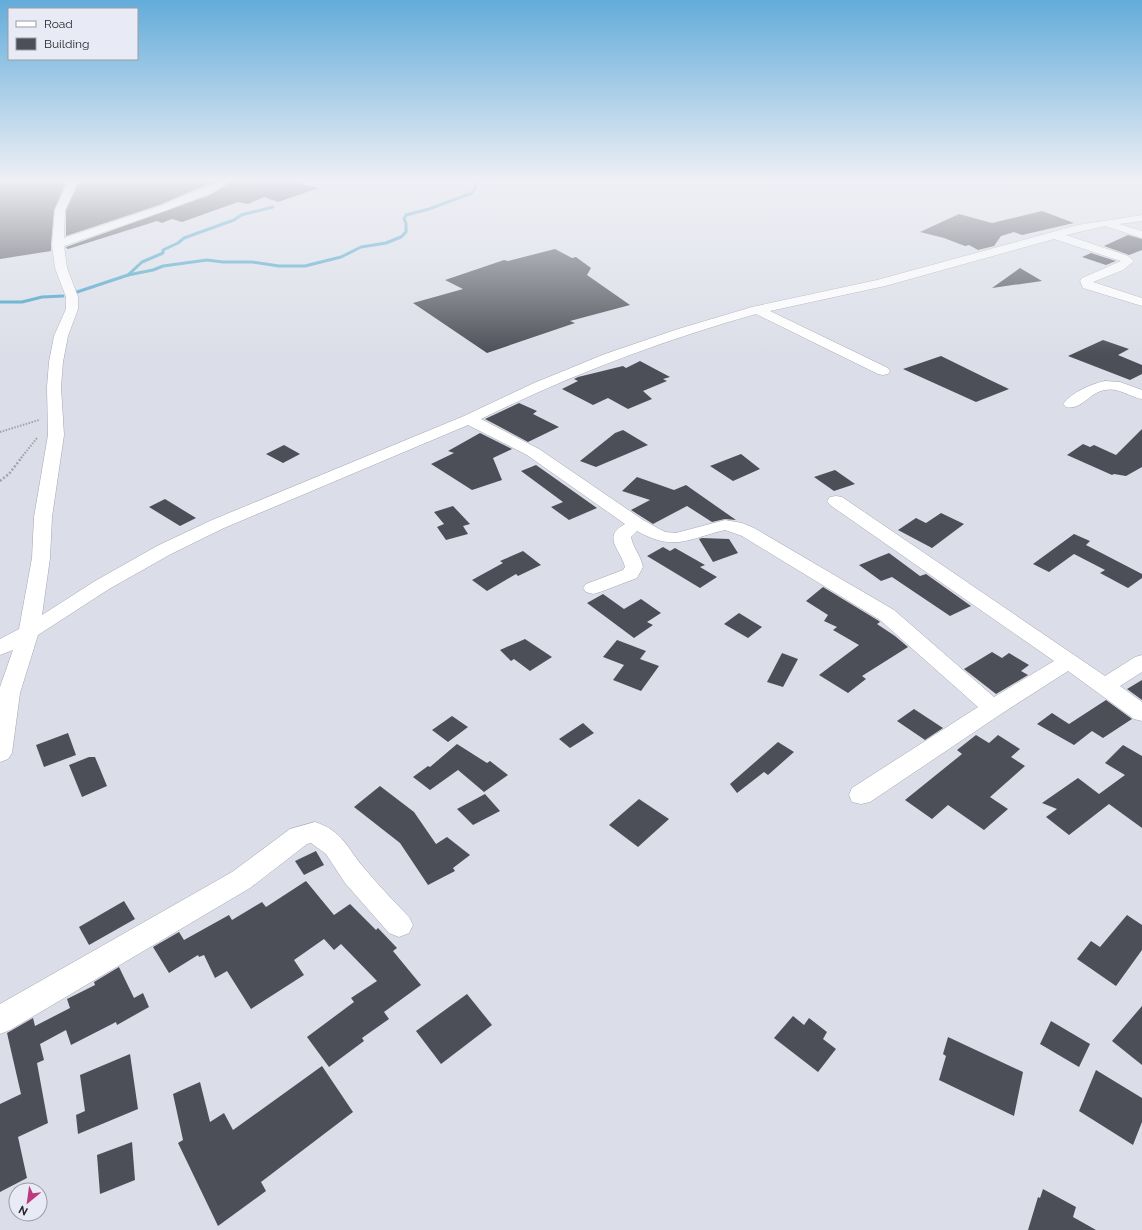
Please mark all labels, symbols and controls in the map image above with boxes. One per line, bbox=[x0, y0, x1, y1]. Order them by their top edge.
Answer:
legend bbox=[8, 8, 138, 60]
text: Road bbox=[44, 17, 73, 31]
text: Building bbox=[44, 37, 90, 51]
north arrow bbox=[8, 1182, 48, 1222]
text: N bbox=[17, 1203, 30, 1218]

